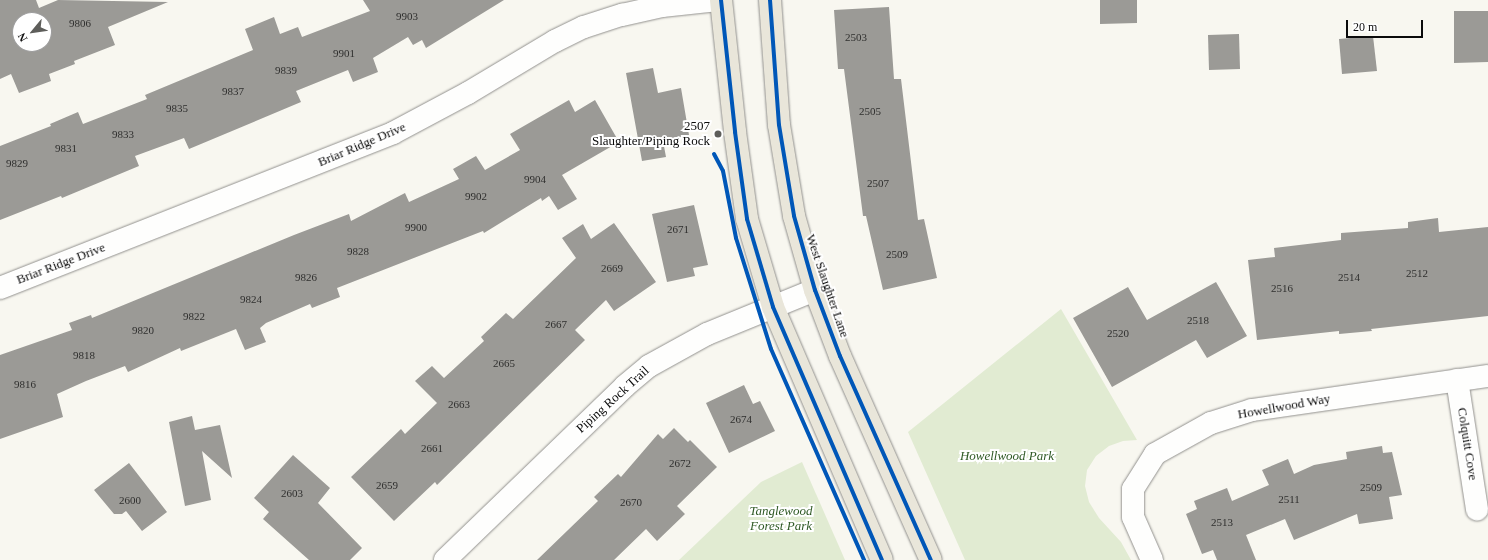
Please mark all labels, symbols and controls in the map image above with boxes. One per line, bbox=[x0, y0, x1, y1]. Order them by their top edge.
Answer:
house number: 9903 bbox=[396, 9, 418, 23]
north arrow bbox=[12, 12, 52, 52]
scale bar bbox=[1348, 12, 1425, 38]
house number: 9806 bbox=[69, 16, 91, 30]
text: 20 m bbox=[1353, 20, 1377, 34]
house number: 2503 bbox=[845, 30, 867, 44]
text: N bbox=[15, 31, 30, 44]
house number: 9901 bbox=[333, 46, 355, 60]
house number: 9839 bbox=[275, 63, 297, 77]
house number: 9837 bbox=[222, 84, 244, 98]
house number: 9835 bbox=[166, 101, 188, 115]
house number: 2505 bbox=[859, 104, 881, 118]
street label: Briar Ridge Drive bbox=[316, 119, 408, 171]
place label: 2507 Slaughter/Piping Rock bbox=[592, 119, 710, 150]
house number: 9833 bbox=[112, 127, 134, 141]
marker: 2507 Slaughter/Piping Rock bbox=[713, 129, 723, 139]
house number: 9831 bbox=[55, 141, 77, 155]
house number: 9829 bbox=[6, 156, 28, 170]
house number: 9904 bbox=[524, 172, 546, 186]
house number: 2507 bbox=[867, 176, 889, 190]
house number: 9902 bbox=[465, 189, 487, 203]
house number: 9900 bbox=[405, 220, 427, 234]
house number: 2671 bbox=[667, 222, 689, 236]
street label: West Slaughter Lane bbox=[802, 232, 852, 340]
street label: Briar Ridge Drive bbox=[14, 240, 108, 288]
house number: 9828 bbox=[347, 244, 369, 258]
house number: 2509 bbox=[886, 247, 908, 261]
house number: 2669 bbox=[601, 261, 623, 275]
house number: 2512 bbox=[1406, 266, 1428, 280]
house number: 9826 bbox=[295, 270, 317, 284]
house number: 2514 bbox=[1338, 270, 1360, 284]
house number: 2516 bbox=[1271, 281, 1293, 295]
house number: 9824 bbox=[240, 292, 262, 306]
house number: 9822 bbox=[183, 309, 205, 323]
house number: 2518 bbox=[1187, 313, 1209, 327]
house number: 2667 bbox=[545, 317, 567, 331]
house number: 9820 bbox=[132, 323, 154, 337]
house number: 2520 bbox=[1107, 326, 1129, 340]
house number: 9818 bbox=[73, 348, 95, 362]
house number: 2665 bbox=[493, 356, 515, 370]
street label: Piping Rock Trail bbox=[573, 363, 653, 437]
house number: 9816 bbox=[14, 377, 36, 391]
street label: Howellwood Way bbox=[1236, 391, 1332, 423]
house number: 2663 bbox=[448, 397, 470, 411]
street label: Colquitt Cove bbox=[1454, 407, 1480, 481]
house number: 2674 bbox=[730, 412, 752, 426]
house number: 2661 bbox=[421, 441, 443, 455]
park label: Howellwood Park bbox=[960, 448, 1054, 464]
house number: 2672 bbox=[669, 456, 691, 470]
house number: 2659 bbox=[376, 478, 398, 492]
house number: 2509 bbox=[1360, 480, 1382, 494]
house number: 2603 bbox=[281, 486, 303, 500]
house number: 2511 bbox=[1278, 492, 1300, 506]
house number: 2600 bbox=[119, 493, 141, 507]
house number: 2670 bbox=[620, 495, 642, 509]
park label: Tanglewood Forest Park bbox=[749, 504, 813, 535]
house number: 2513 bbox=[1211, 515, 1233, 529]

